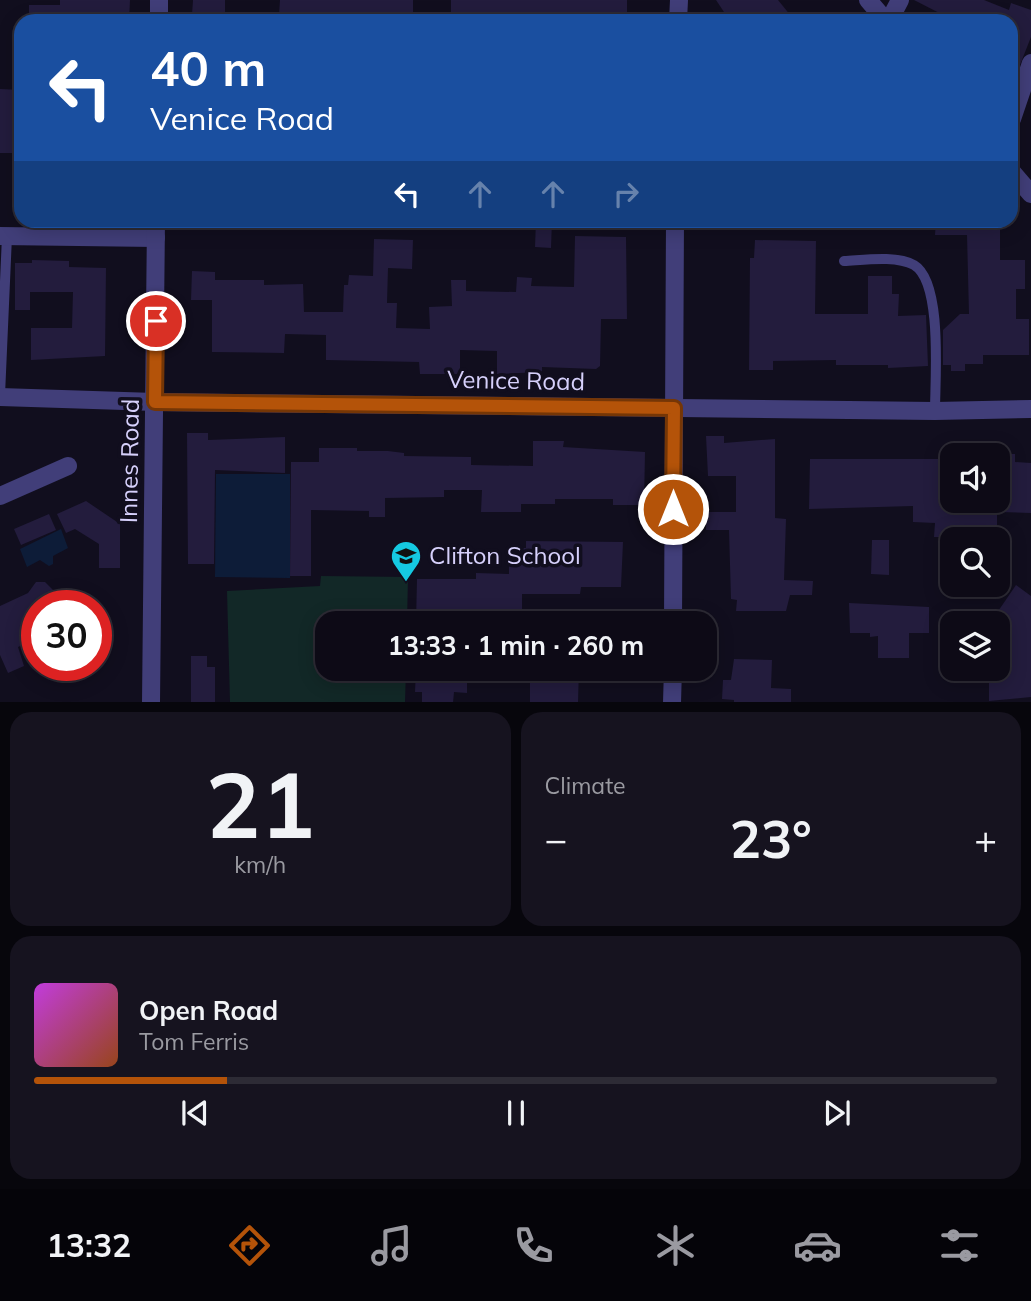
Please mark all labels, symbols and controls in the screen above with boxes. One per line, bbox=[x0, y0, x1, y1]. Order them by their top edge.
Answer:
text: 40 m bbox=[150, 37, 266, 98]
icon: left bbox=[35, 42, 126, 133]
text: Venice Road bbox=[150, 98, 334, 138]
icon: left bbox=[388, 175, 426, 213]
icon: ahead bbox=[461, 175, 499, 213]
icon: ahead bbox=[534, 175, 572, 213]
icon: right bbox=[607, 175, 645, 213]
pin bbox=[126, 291, 186, 351]
icon: arrive bbox=[137, 302, 175, 340]
street label: Venice Road bbox=[447, 364, 585, 396]
street label: Innes Road bbox=[113, 399, 145, 523]
map controls bbox=[940, 443, 1010, 681]
button: sound bbox=[940, 443, 1010, 513]
position arrow bbox=[636, 472, 710, 546]
button: search bbox=[940, 527, 1010, 597]
school or university icon: Clifton School bbox=[389, 539, 423, 583]
place label: Clifton School bbox=[429, 540, 581, 570]
speed limit sign: 30 bbox=[21, 590, 112, 681]
button: layers bbox=[940, 611, 1010, 681]
text: 13:33 · 1 min · 260 m bbox=[388, 629, 644, 662]
text: 21 bbox=[206, 747, 315, 861]
text: Climate bbox=[545, 771, 626, 800]
text: 23° bbox=[730, 806, 812, 871]
text: − bbox=[545, 815, 567, 863]
text: + bbox=[974, 815, 997, 863]
text: km/h bbox=[234, 850, 286, 879]
text: Open Road bbox=[139, 994, 278, 1027]
text: Tom Ferris bbox=[139, 1027, 249, 1056]
icon: previous bbox=[176, 1094, 214, 1132]
icon: pause bbox=[497, 1094, 535, 1132]
icon: next bbox=[818, 1094, 856, 1132]
icon: directions bbox=[225, 1221, 274, 1270]
icon: music bbox=[367, 1221, 416, 1270]
icon: phone bbox=[509, 1221, 558, 1270]
icon: climate bbox=[651, 1221, 700, 1270]
icon: car bbox=[793, 1221, 842, 1270]
icon: filters bbox=[935, 1221, 984, 1270]
text: 13:32 bbox=[47, 1225, 131, 1265]

